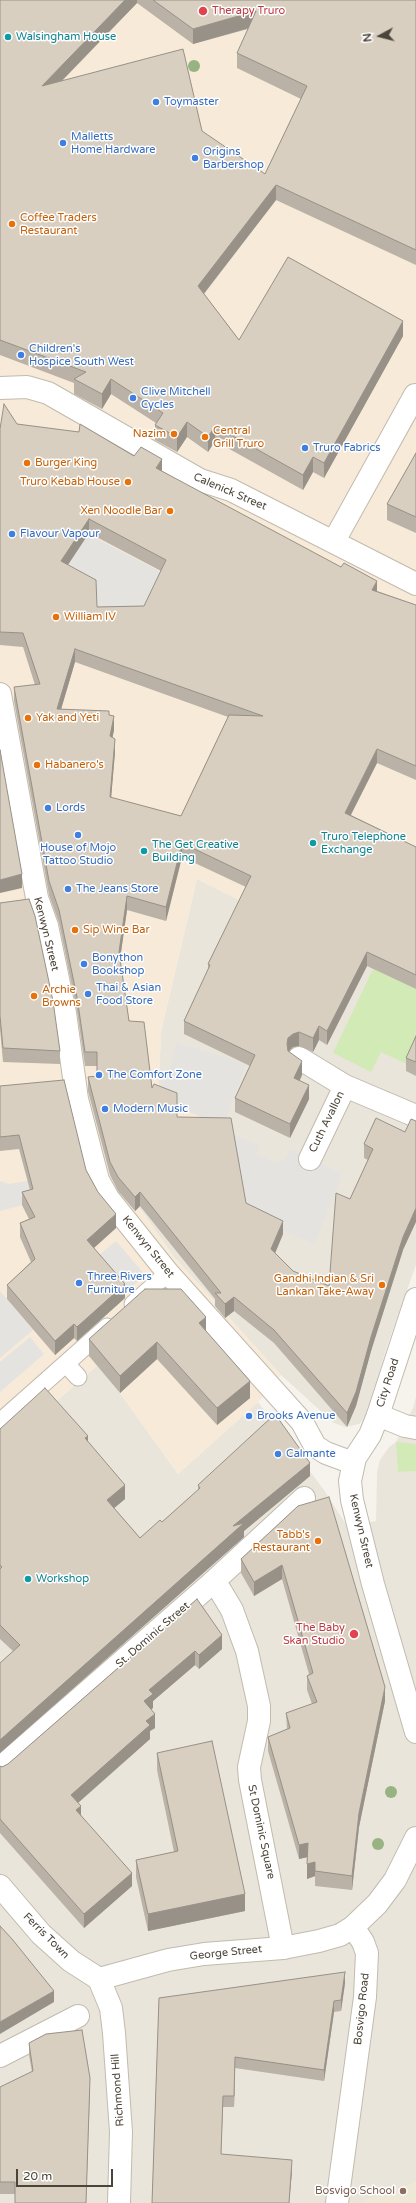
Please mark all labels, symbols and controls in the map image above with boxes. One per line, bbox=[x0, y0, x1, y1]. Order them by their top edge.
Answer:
place label: Therapy Truro bbox=[212, 4, 285, 18]
marker: Therapy Truro bbox=[197, 5, 209, 17]
north arrow bbox=[360, 16, 400, 56]
place label: Walsingham House bbox=[16, 30, 116, 44]
marker: Walsingham House bbox=[3, 32, 13, 42]
text: N bbox=[361, 32, 375, 43]
place label: Toymaster bbox=[164, 95, 219, 109]
marker: Toymaster bbox=[151, 97, 161, 107]
place label: Malletts Home Hardware bbox=[71, 130, 156, 156]
marker: Malletts Home Hardware bbox=[58, 138, 68, 148]
place label: Origins Barbershop bbox=[203, 145, 264, 171]
marker: Origins Barbershop bbox=[190, 153, 200, 163]
place label: Coffee Traders Restaurant bbox=[20, 211, 97, 237]
marker: Coffee Traders Restaurant bbox=[7, 219, 17, 229]
place label: Children's Hospice South West bbox=[29, 342, 134, 368]
marker: Children's Hospice South West bbox=[16, 350, 26, 360]
place label: Clive Mitchell Cycles bbox=[141, 385, 211, 411]
marker: Clive Mitchell Cycles bbox=[128, 393, 138, 403]
place label: Central Grill Truro bbox=[213, 424, 264, 450]
place label: Nazim bbox=[133, 427, 166, 441]
marker: Nazim bbox=[169, 429, 179, 439]
marker: Central Grill Truro bbox=[200, 432, 210, 442]
place label: Truro Fabrics bbox=[313, 441, 381, 455]
marker: Truro Fabrics bbox=[300, 443, 310, 453]
place label: Burger King bbox=[35, 456, 97, 470]
marker: Burger King bbox=[22, 458, 32, 468]
street label: Calenick Street bbox=[191, 471, 269, 513]
place label: Truro Kebab House bbox=[20, 475, 120, 489]
marker: Truro Kebab House bbox=[123, 477, 133, 487]
place label: Xen Noodle Bar bbox=[80, 504, 162, 518]
marker: Xen Noodle Bar bbox=[165, 506, 175, 516]
place label: Flavour Vapour bbox=[20, 527, 99, 541]
marker: Flavour Vapour bbox=[7, 529, 17, 539]
place label: William IV bbox=[64, 610, 116, 624]
marker: William IV bbox=[51, 612, 61, 622]
place label: Yak and Yeti bbox=[36, 711, 99, 725]
marker: Yak and Yeti bbox=[23, 713, 33, 723]
place label: Habanero's bbox=[45, 758, 104, 772]
marker: Habanero's bbox=[32, 760, 42, 770]
place label: Lords bbox=[56, 801, 85, 815]
marker: Lords bbox=[43, 803, 53, 813]
marker: House of Mojo Tattoo Studio bbox=[73, 830, 83, 840]
place label: Truro Telephone Exchange bbox=[321, 830, 406, 856]
place label: The Get Creative Building bbox=[152, 838, 239, 864]
marker: Truro Telephone Exchange bbox=[308, 838, 318, 848]
place label: House of Mojo Tattoo Studio bbox=[40, 841, 116, 867]
marker: The Get Creative Building bbox=[139, 846, 149, 856]
place label: The Jeans Store bbox=[76, 882, 158, 896]
marker: The Jeans Store bbox=[63, 884, 73, 894]
street label: Kenwyn Street bbox=[30, 896, 62, 972]
place label: Sip Wine Bar bbox=[83, 923, 150, 937]
marker: Sip Wine Bar bbox=[70, 925, 80, 935]
place label: Bonython Bookshop bbox=[92, 951, 144, 977]
marker: Bonython Bookshop bbox=[79, 959, 89, 969]
place label: Thai & Asian Food Store bbox=[96, 981, 161, 1007]
place label: Archie Browns bbox=[42, 983, 81, 1009]
marker: Thai & Asian Food Store bbox=[83, 989, 93, 999]
marker: Archie Browns bbox=[29, 991, 39, 1001]
place label: The Comfort Zone bbox=[107, 1068, 202, 1082]
marker: The Comfort Zone bbox=[94, 1070, 104, 1080]
street label: Cuth Avallon bbox=[306, 1089, 348, 1155]
place label: Modern Music bbox=[113, 1102, 188, 1116]
marker: Modern Music bbox=[100, 1104, 110, 1114]
street label: Kenwyn Street bbox=[119, 1213, 177, 1281]
place label: Three Rivers Furniture bbox=[87, 1270, 152, 1296]
place label: Gandhi Indian & Sri Lankan Take-Away bbox=[274, 1272, 374, 1298]
marker: Three Rivers Furniture bbox=[74, 1278, 84, 1288]
marker: Gandhi Indian & Sri Lankan Take-Away bbox=[377, 1280, 387, 1290]
street label: City Road bbox=[374, 1357, 402, 1409]
place label: Brooks Avenue bbox=[257, 1409, 335, 1423]
marker: Brooks Avenue bbox=[244, 1411, 254, 1421]
place label: Calmante bbox=[286, 1447, 336, 1461]
marker: Calmante bbox=[273, 1449, 283, 1459]
street label: Kenwyn Street bbox=[346, 1493, 376, 1569]
place label: Tabb's Restaurant bbox=[253, 1528, 310, 1554]
marker: Tabb's Restaurant bbox=[313, 1536, 323, 1546]
place label: Workshop bbox=[36, 1572, 89, 1586]
marker: Workshop bbox=[23, 1574, 33, 1584]
street label: St. Dominic Street bbox=[113, 1599, 193, 1671]
place label: The Baby Skan Studio bbox=[283, 1621, 345, 1647]
marker: The Baby Skan Studio bbox=[348, 1628, 360, 1640]
street label: St Dominic Square bbox=[245, 1784, 277, 1880]
street label: Ferris Town bbox=[20, 1910, 72, 1962]
street label: George Street bbox=[189, 1943, 263, 1963]
street label: Bosvigo Road bbox=[352, 1972, 372, 2046]
street label: Richmond Hill bbox=[109, 2053, 127, 2127]
scale bar bbox=[18, 2161, 115, 2187]
text: 20 m bbox=[23, 2169, 52, 2183]
place label: Bosvigo School bbox=[315, 2184, 395, 2198]
marker: Bosvigo School bbox=[398, 2186, 408, 2196]

